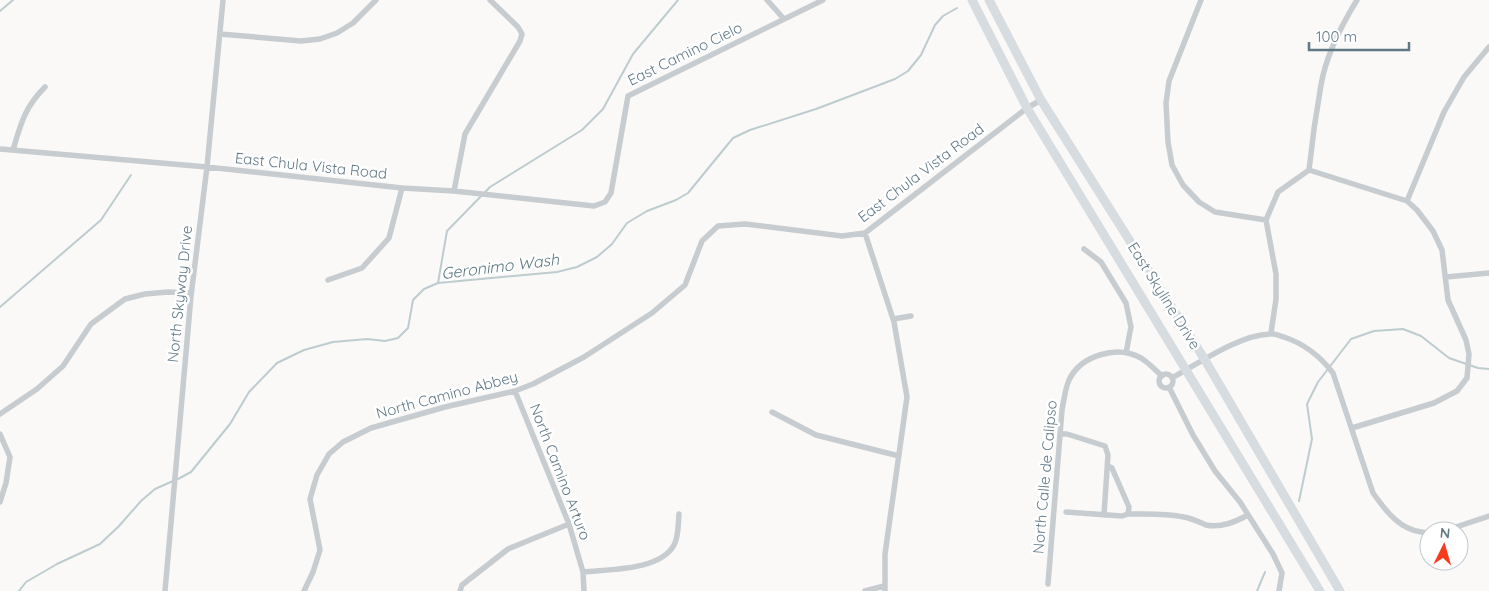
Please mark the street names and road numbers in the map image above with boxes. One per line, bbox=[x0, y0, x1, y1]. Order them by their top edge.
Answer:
street label: East Camino Cielo bbox=[624, 18, 745, 90]
street label: East Chula Vista Road bbox=[854, 119, 988, 226]
street label: East Chula Vista Road bbox=[234, 148, 388, 183]
street label: North Skyway Drive bbox=[163, 225, 196, 363]
street label: East Skyline Drive bbox=[1124, 239, 1205, 353]
street label: North Camino Abbey bbox=[374, 366, 520, 423]
street label: North Calle de Calipso bbox=[1028, 399, 1061, 555]
street label: North Camino Arturo bbox=[526, 401, 595, 543]

